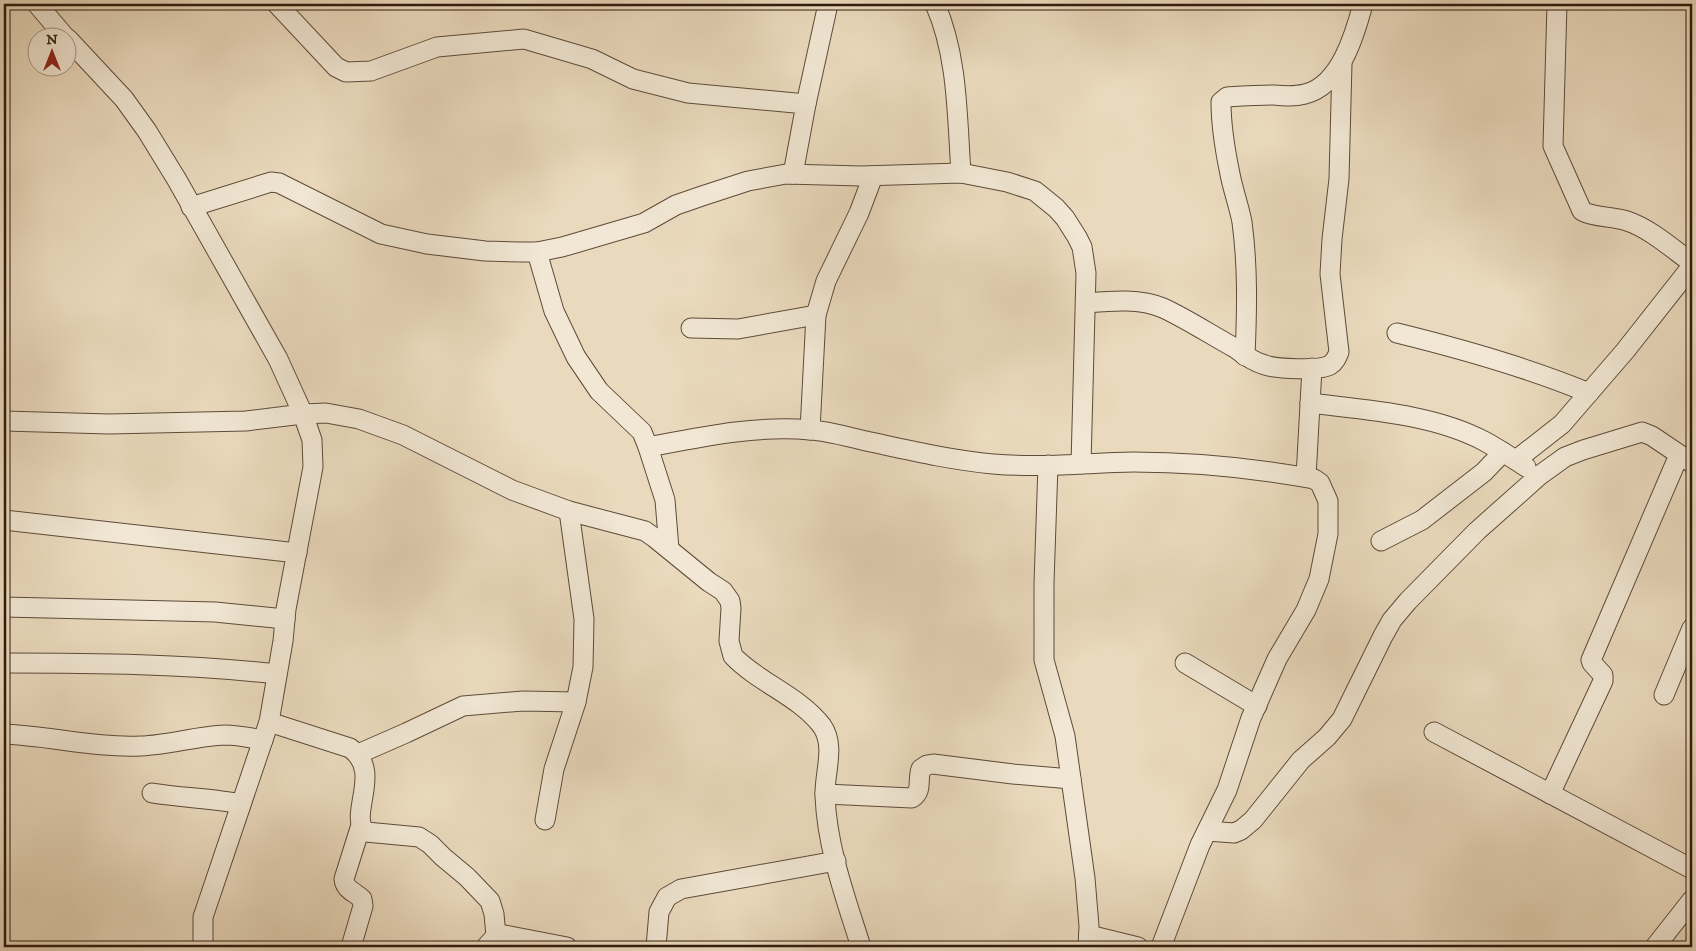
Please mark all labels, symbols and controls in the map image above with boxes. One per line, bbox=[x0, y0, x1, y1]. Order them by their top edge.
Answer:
north arrow bbox=[28, 28, 78, 78]
text: N bbox=[46, 31, 58, 49]

